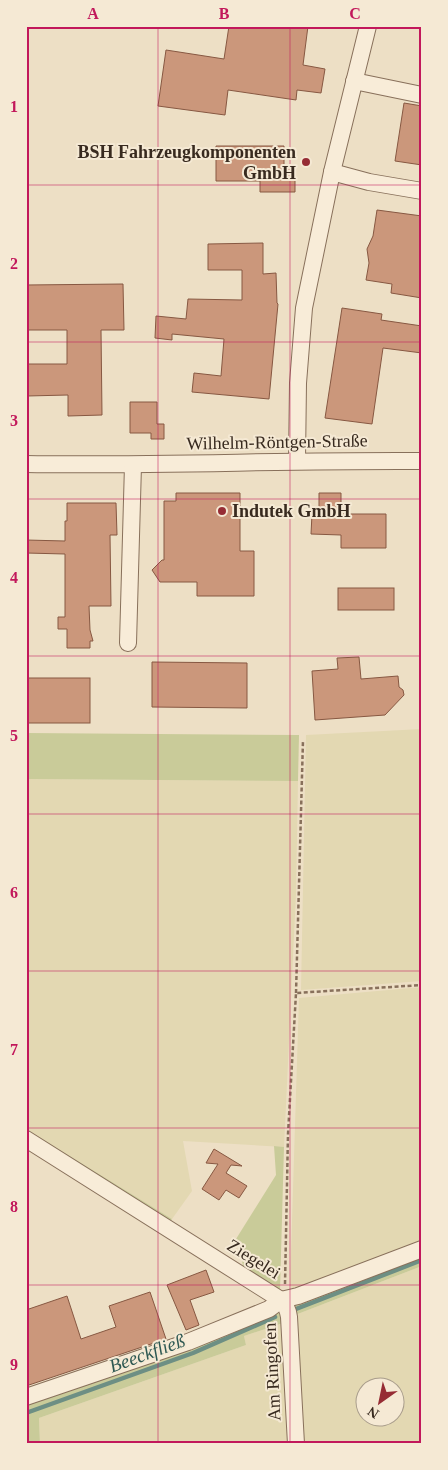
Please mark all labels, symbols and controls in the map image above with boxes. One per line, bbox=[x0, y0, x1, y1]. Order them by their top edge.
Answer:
text: A bbox=[87, 5, 99, 22]
text: B bbox=[219, 5, 230, 22]
text: C bbox=[349, 5, 361, 22]
text: 1 bbox=[10, 98, 18, 115]
place label: BSH Fahrzeugkomponenten GmbH bbox=[77, 142, 296, 183]
marker: BSH Fahrzeugkomponenten GmbH bbox=[300, 156, 312, 168]
text: 2 bbox=[10, 255, 18, 272]
text: 3 bbox=[10, 412, 18, 429]
street label: Wilhelm-Röntgen-Straße bbox=[186, 430, 368, 454]
place label: Indutek GmbH bbox=[232, 501, 351, 521]
marker: Indutek GmbH bbox=[216, 505, 228, 517]
text: 4 bbox=[10, 569, 18, 586]
text: 5 bbox=[10, 727, 18, 744]
text: 6 bbox=[10, 884, 18, 901]
text: 7 bbox=[10, 1041, 18, 1058]
text: 8 bbox=[10, 1198, 18, 1215]
street label: Ziegelei bbox=[224, 1235, 284, 1283]
street label: Am Ringofen bbox=[259, 1322, 285, 1422]
water label: Beeckfließ bbox=[106, 1329, 188, 1376]
text: 9 bbox=[10, 1356, 18, 1373]
north arrow bbox=[356, 1378, 406, 1428]
text: N bbox=[365, 1403, 382, 1422]

